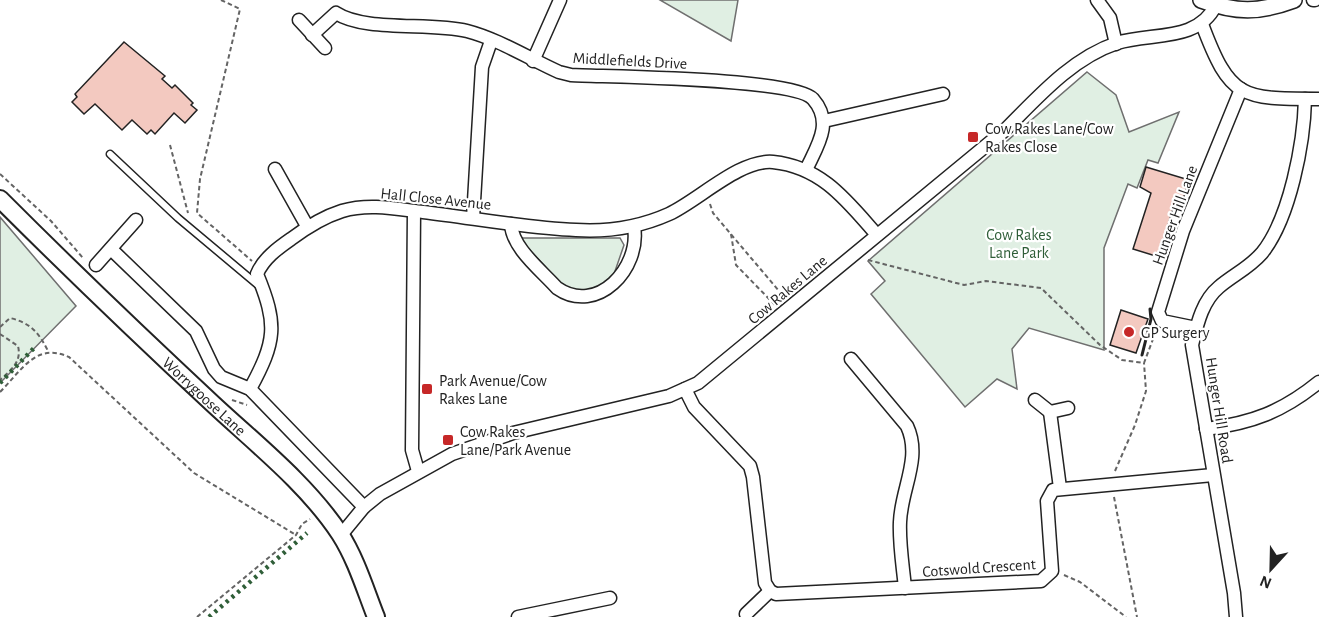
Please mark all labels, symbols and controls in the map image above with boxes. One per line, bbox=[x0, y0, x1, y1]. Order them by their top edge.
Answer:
street label: Middlefields Drive bbox=[572, 50, 688, 72]
place label: Cow Rakes Lane/Cow Rakes Close bbox=[985, 121, 1114, 155]
marker: Cow Rakes Lane/Cow Rakes Close bbox=[966, 130, 980, 144]
street label: Hunger Hill Lane bbox=[1149, 163, 1200, 267]
street label: Hall Close Avenue bbox=[380, 185, 492, 213]
park label: Cow Rakes Lane Park bbox=[986, 227, 1052, 261]
street label: Cow Rakes Lane bbox=[745, 252, 830, 327]
marker: GP Surgery bbox=[1122, 325, 1136, 339]
place label: GP Surgery bbox=[1141, 325, 1210, 342]
street label: Worrygoose Lane bbox=[159, 354, 249, 439]
street label: Hunger Hill Road bbox=[1203, 356, 1235, 464]
place label: Park Avenue/Cow Rakes Lane bbox=[439, 373, 547, 407]
marker: Park Avenue/Cow Rakes Lane bbox=[420, 382, 434, 396]
place label: Cow Rakes Lane/Park Avenue bbox=[460, 424, 571, 458]
marker: Cow Rakes Lane/Park Avenue bbox=[441, 433, 455, 447]
north arrow bbox=[1241, 539, 1301, 599]
street label: Cotswold Crescent bbox=[922, 556, 1036, 580]
text: N bbox=[1258, 572, 1274, 591]

